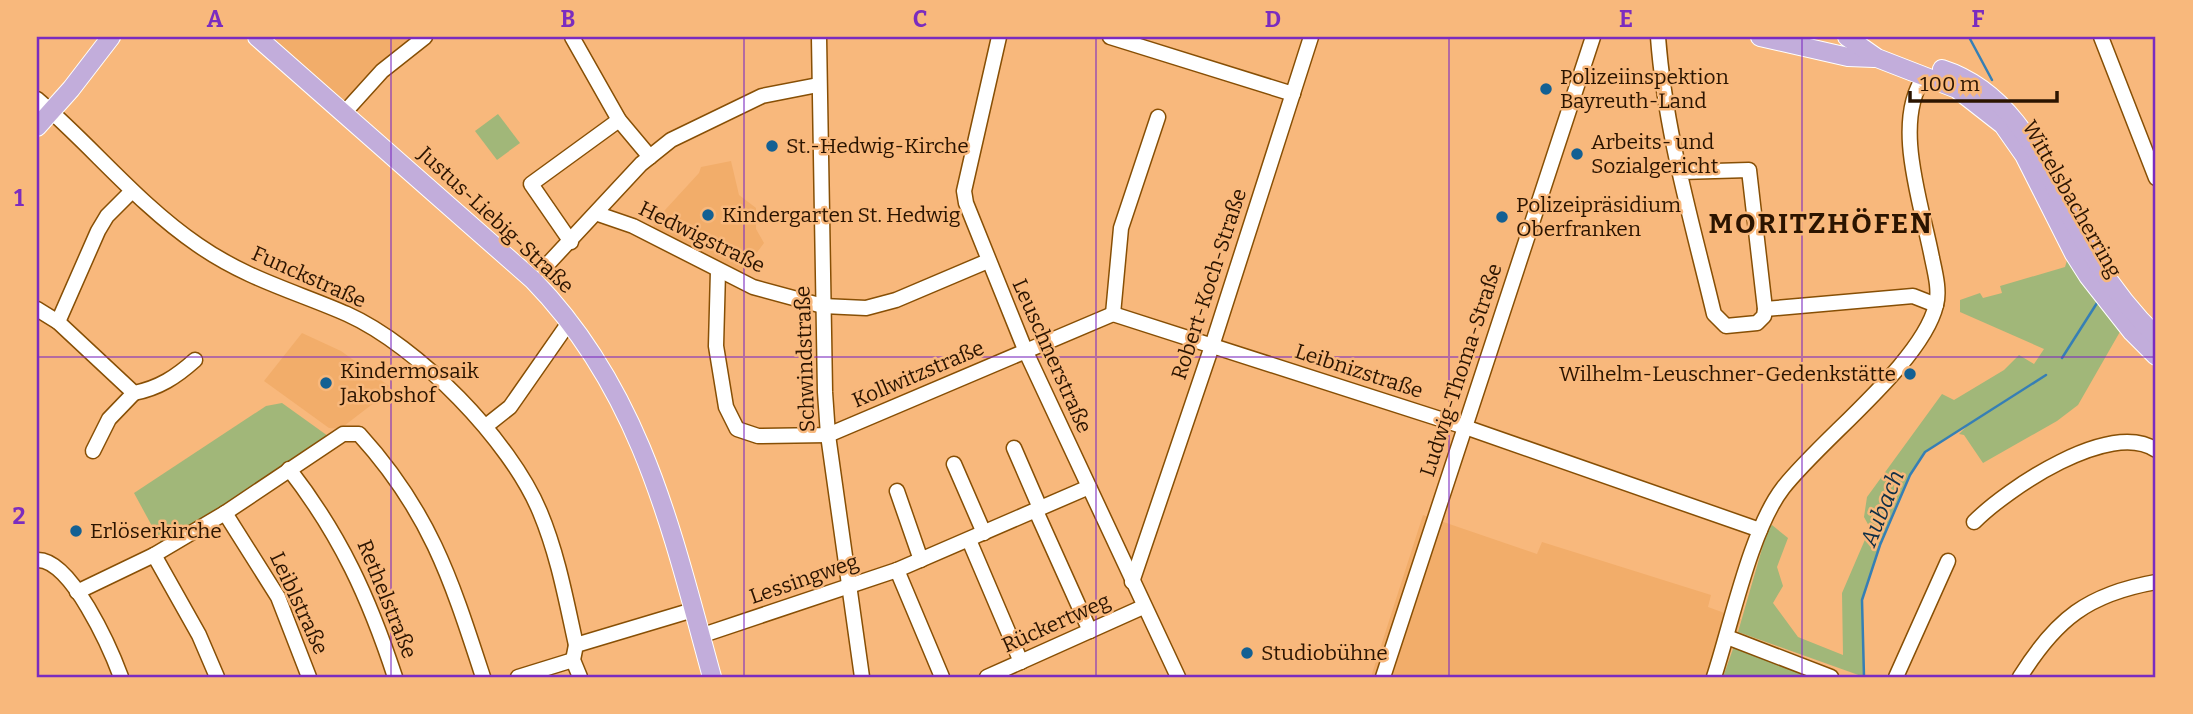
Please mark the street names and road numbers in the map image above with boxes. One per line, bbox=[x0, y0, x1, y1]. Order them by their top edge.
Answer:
street label: Wittelsbacherring bbox=[2016, 116, 2128, 282]
street label: Justus-Liebig-Straße bbox=[412, 140, 579, 299]
street label: Robert-Koch-Straße bbox=[1166, 185, 1252, 383]
street label: Hedwigstraße bbox=[635, 195, 769, 279]
street label: Funckstraße bbox=[248, 240, 370, 314]
street label: Ludwig-Thoma-Straße bbox=[1414, 260, 1508, 480]
street label: Leuschnerstraße bbox=[1006, 275, 1098, 437]
street label: Schwindstraße bbox=[789, 285, 821, 433]
street label: Kollwitzstraße bbox=[848, 335, 988, 413]
street label: Leibnizstraße bbox=[1292, 338, 1426, 404]
street label: Rethelstraße bbox=[351, 536, 423, 662]
street label: Leiblstraße bbox=[264, 548, 334, 658]
street label: Lessingweg bbox=[746, 548, 862, 610]
street label: Rückertweg bbox=[998, 587, 1114, 658]

